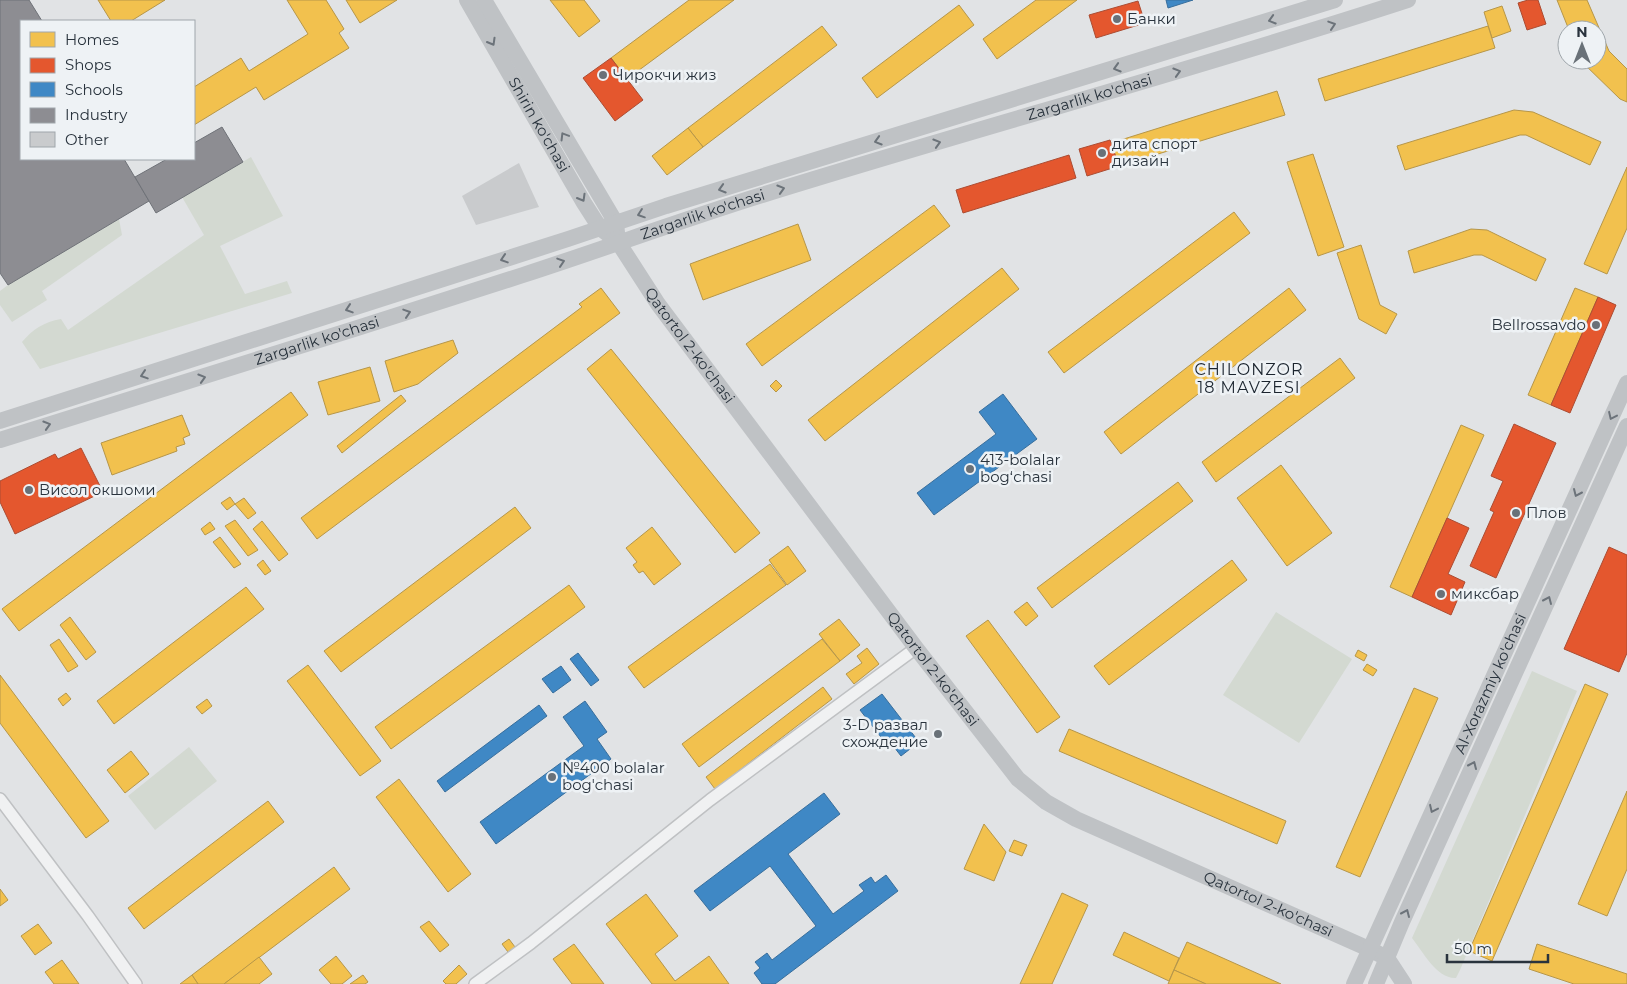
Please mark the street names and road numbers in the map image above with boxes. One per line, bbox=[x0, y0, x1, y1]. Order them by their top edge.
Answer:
street label: Zargarlik ko'chasi bbox=[1024, 70, 1154, 124]
street label: Shirin ko'chasi bbox=[504, 73, 574, 176]
street label: Zargarlik ko'chasi bbox=[638, 185, 767, 244]
street label: Qatortol 2-ko'chasi bbox=[641, 284, 739, 407]
street label: Zargarlik ko'chasi bbox=[252, 312, 381, 369]
street label: Qatortol 2-ko'chasi bbox=[883, 608, 983, 730]
street label: Al-Xorazmiy ko'chasi bbox=[1450, 610, 1530, 757]
street label: Qatortol 2-ko'chasi bbox=[1201, 867, 1336, 941]

